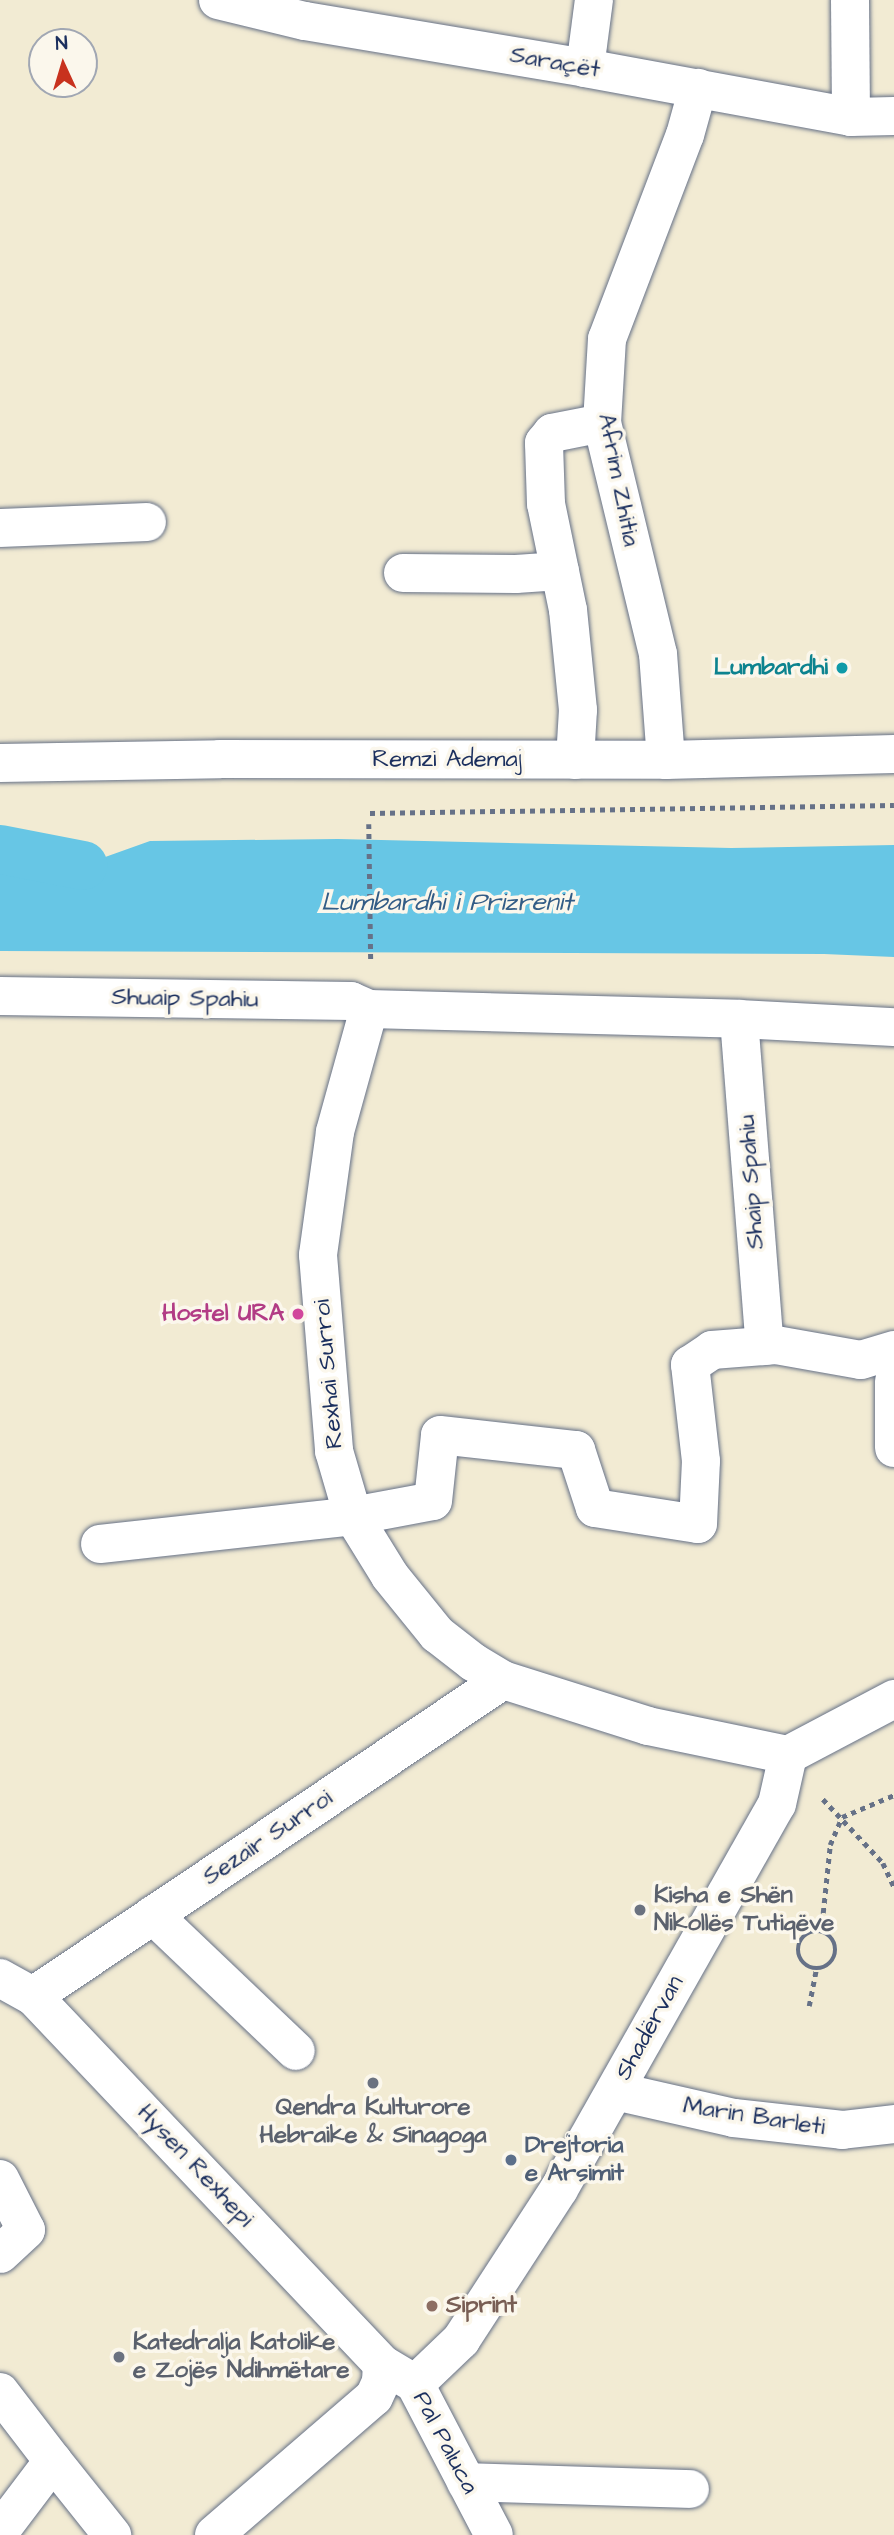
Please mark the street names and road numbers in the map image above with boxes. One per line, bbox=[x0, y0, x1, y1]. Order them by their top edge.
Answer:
street label: Saraçët bbox=[508, 41, 602, 85]
street label: Afrim Zhitia bbox=[591, 411, 645, 549]
street label: Remzi Ademaj bbox=[372, 746, 522, 774]
street label: Shuaip Spahiu bbox=[111, 983, 259, 1015]
street label: Shaip Spahiu bbox=[733, 1114, 771, 1250]
street label: Rexhai Surroi bbox=[308, 1298, 350, 1450]
street label: Sezair Surroi bbox=[198, 1784, 338, 1892]
street label: Shadërvan bbox=[610, 1971, 690, 2085]
street label: Marin Barleti bbox=[681, 2092, 827, 2142]
street label: Hysen Rexhepi bbox=[131, 2099, 259, 2233]
street label: Pal Paluca bbox=[406, 2387, 484, 2499]

